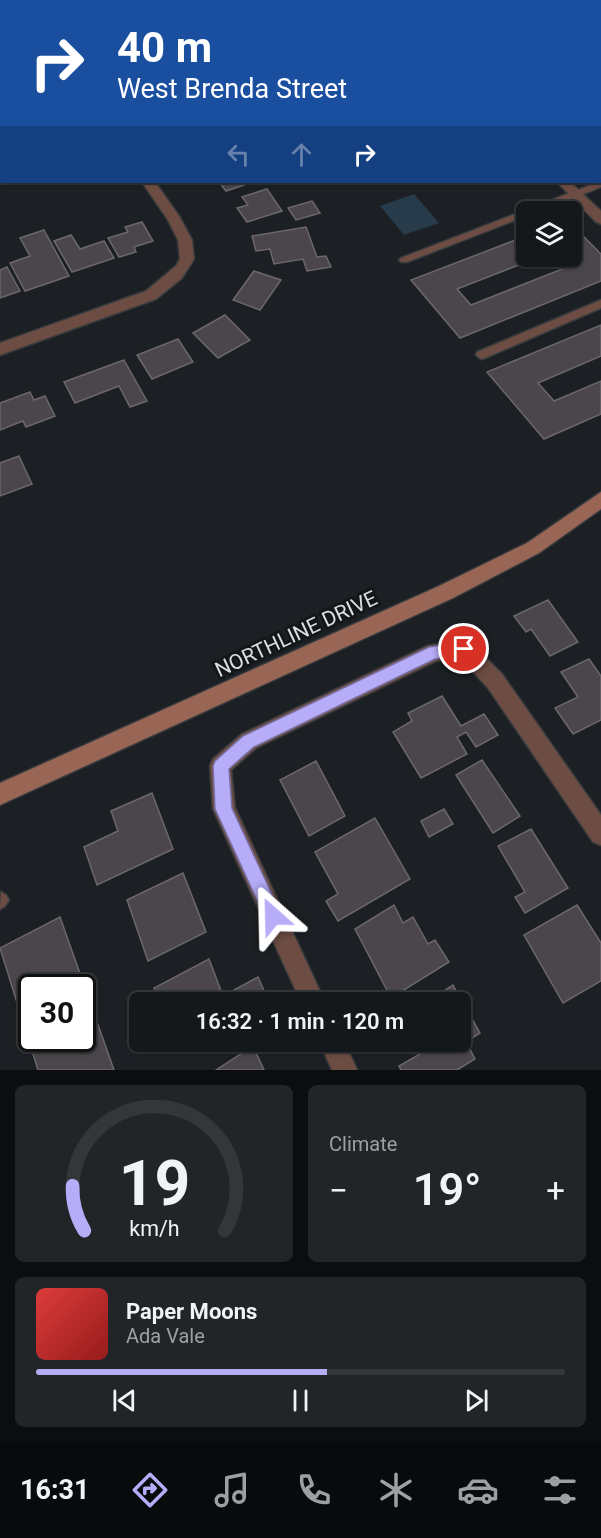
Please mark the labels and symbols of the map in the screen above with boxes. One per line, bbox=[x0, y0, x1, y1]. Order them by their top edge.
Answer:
street label: NORTHLINE DRIVE bbox=[211, 586, 381, 682]
pin bbox=[438, 623, 489, 674]
position arrow bbox=[241, 884, 305, 948]
speed limit sign: 30 bbox=[18, 974, 96, 1052]

